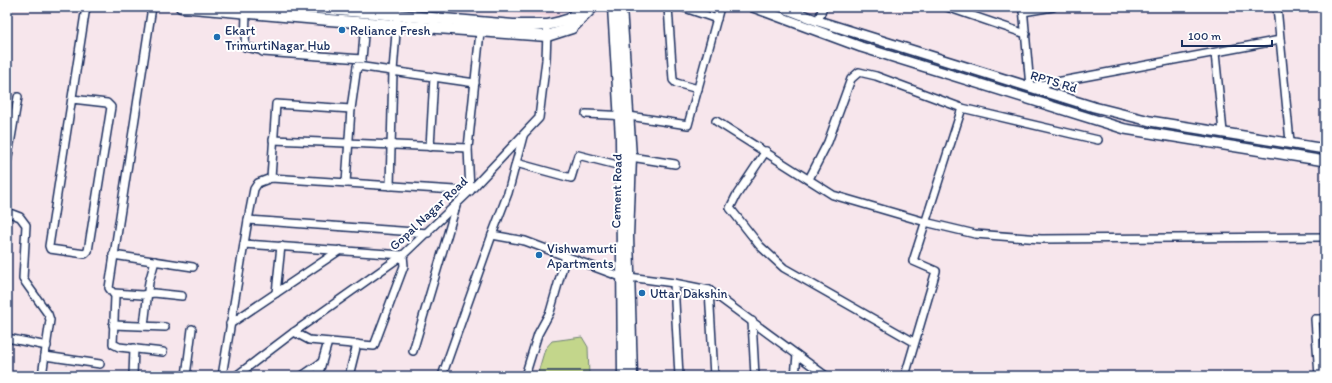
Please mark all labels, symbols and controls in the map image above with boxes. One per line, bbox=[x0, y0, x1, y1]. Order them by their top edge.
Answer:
scale bar bbox=[1182, 22, 1272, 48]
place label: Ekart TrimurtiNagar Hub bbox=[225, 23, 331, 53]
place label: Reliance Fresh bbox=[350, 23, 431, 38]
marker: Reliance Fresh bbox=[337, 25, 347, 35]
text: 100 m bbox=[1188, 29, 1221, 43]
marker: Ekart TrimurtiNagar Hub bbox=[212, 32, 222, 42]
street label: RPTS Rd bbox=[1029, 67, 1079, 96]
street label: Cement Road bbox=[608, 153, 625, 229]
street label: Gopal Nagar Road bbox=[386, 173, 470, 253]
place label: Vishwamurti Apartments bbox=[547, 241, 617, 271]
marker: Vishwamurti Apartments bbox=[534, 250, 544, 260]
place label: Uttar Dakshin bbox=[650, 286, 728, 301]
marker: Uttar Dakshin bbox=[637, 288, 647, 298]

